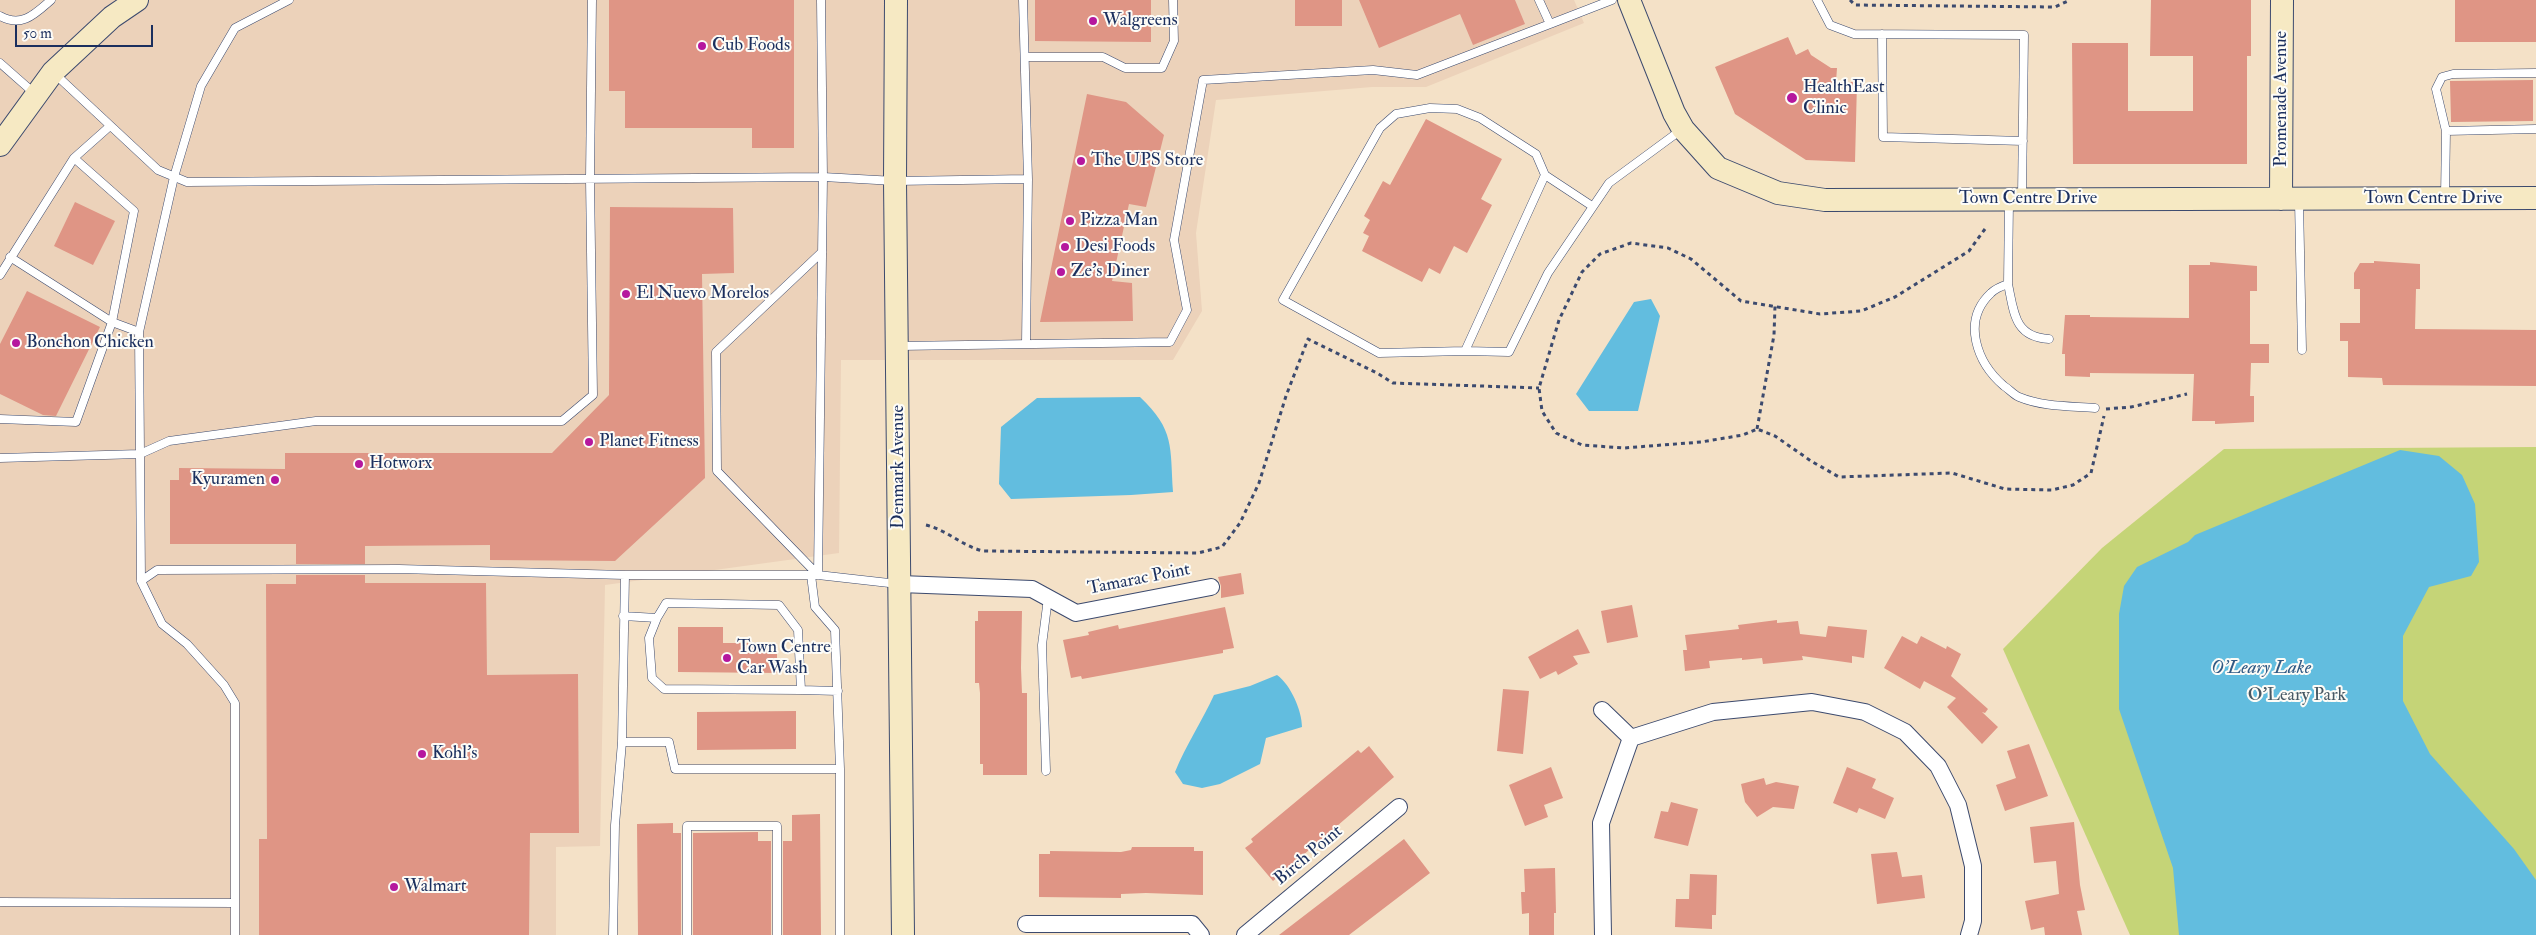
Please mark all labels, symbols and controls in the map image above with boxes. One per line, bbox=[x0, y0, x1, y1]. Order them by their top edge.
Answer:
place label: Walgreens bbox=[1103, 10, 1178, 32]
scale bar bbox=[18, 15, 155, 47]
marker: Walgreens bbox=[1087, 15, 1099, 27]
text: 50 m bbox=[23, 24, 52, 43]
street label: Promenade Avenue bbox=[2271, 31, 2293, 167]
place label: Cub Foods bbox=[712, 35, 790, 57]
marker: Cub Foods bbox=[696, 40, 708, 52]
place label: HealthEast Clinic bbox=[1803, 77, 1885, 120]
marker: HealthEast Clinic bbox=[1785, 91, 1799, 105]
place label: The UPS Store bbox=[1091, 150, 1203, 172]
marker: The UPS Store bbox=[1075, 155, 1087, 167]
street label: Town Centre Drive bbox=[1959, 188, 2097, 210]
street label: Town Centre Drive bbox=[2364, 188, 2502, 210]
place label: Pizza Man bbox=[1080, 210, 1158, 232]
marker: Pizza Man bbox=[1064, 215, 1076, 227]
place label: Desi Foods bbox=[1075, 236, 1155, 258]
marker: Desi Foods bbox=[1059, 241, 1071, 253]
place label: Ze's Diner bbox=[1071, 261, 1149, 283]
marker: Ze's Diner bbox=[1055, 266, 1067, 278]
place label: El Nuevo Morelos bbox=[636, 283, 769, 305]
marker: El Nuevo Morelos bbox=[620, 288, 632, 300]
place label: Bonchon Chicken bbox=[26, 332, 154, 354]
marker: Bonchon Chicken bbox=[10, 337, 22, 349]
street label: Denmark Avenue bbox=[888, 405, 910, 529]
place label: Planet Fitness bbox=[599, 431, 699, 453]
marker: Planet Fitness bbox=[583, 436, 595, 448]
place label: Hotworx bbox=[369, 453, 432, 475]
marker: Hotworx bbox=[353, 458, 365, 470]
place label: Kyuramen bbox=[191, 469, 265, 491]
marker: Kyuramen bbox=[269, 474, 281, 486]
street label: Tamarac Point bbox=[1086, 560, 1192, 600]
place label: Town Centre Car Wash bbox=[737, 637, 831, 680]
marker: Town Centre Car Wash bbox=[721, 652, 733, 664]
water label: O'Leary Lake bbox=[2211, 658, 2311, 680]
park label: O'Leary Park bbox=[2248, 685, 2346, 707]
place label: Kohl's bbox=[432, 743, 477, 765]
marker: Kohl's bbox=[416, 748, 428, 760]
street label: Birch Point bbox=[1271, 821, 1347, 891]
place label: Walmart bbox=[404, 876, 467, 898]
marker: Walmart bbox=[388, 881, 400, 893]

